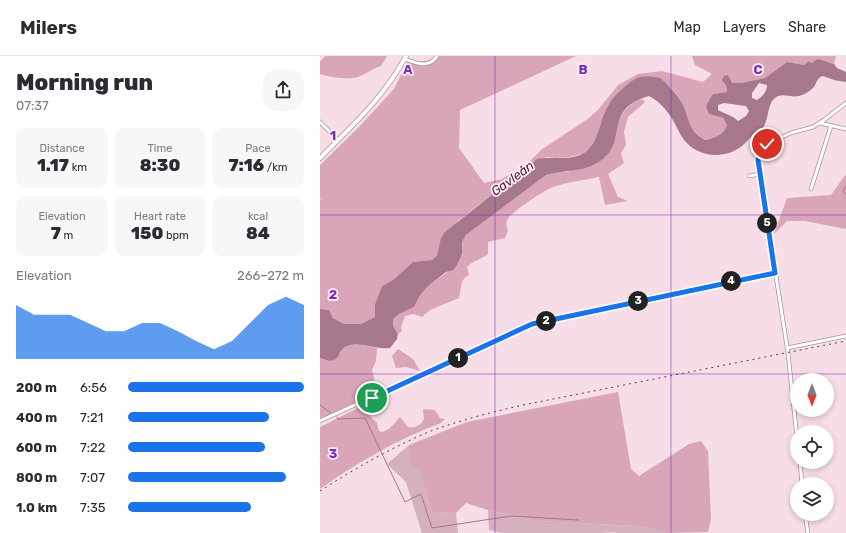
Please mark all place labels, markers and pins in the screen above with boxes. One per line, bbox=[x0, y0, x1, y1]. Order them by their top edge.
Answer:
pin bbox=[750, 127, 784, 161]
pin: 5 bbox=[757, 213, 777, 233]
pin: 4 bbox=[721, 271, 741, 291]
pin: 3 bbox=[628, 291, 648, 311]
pin: 2 bbox=[536, 311, 556, 331]
pin: 1 bbox=[448, 348, 468, 368]
pin bbox=[355, 381, 389, 415]

